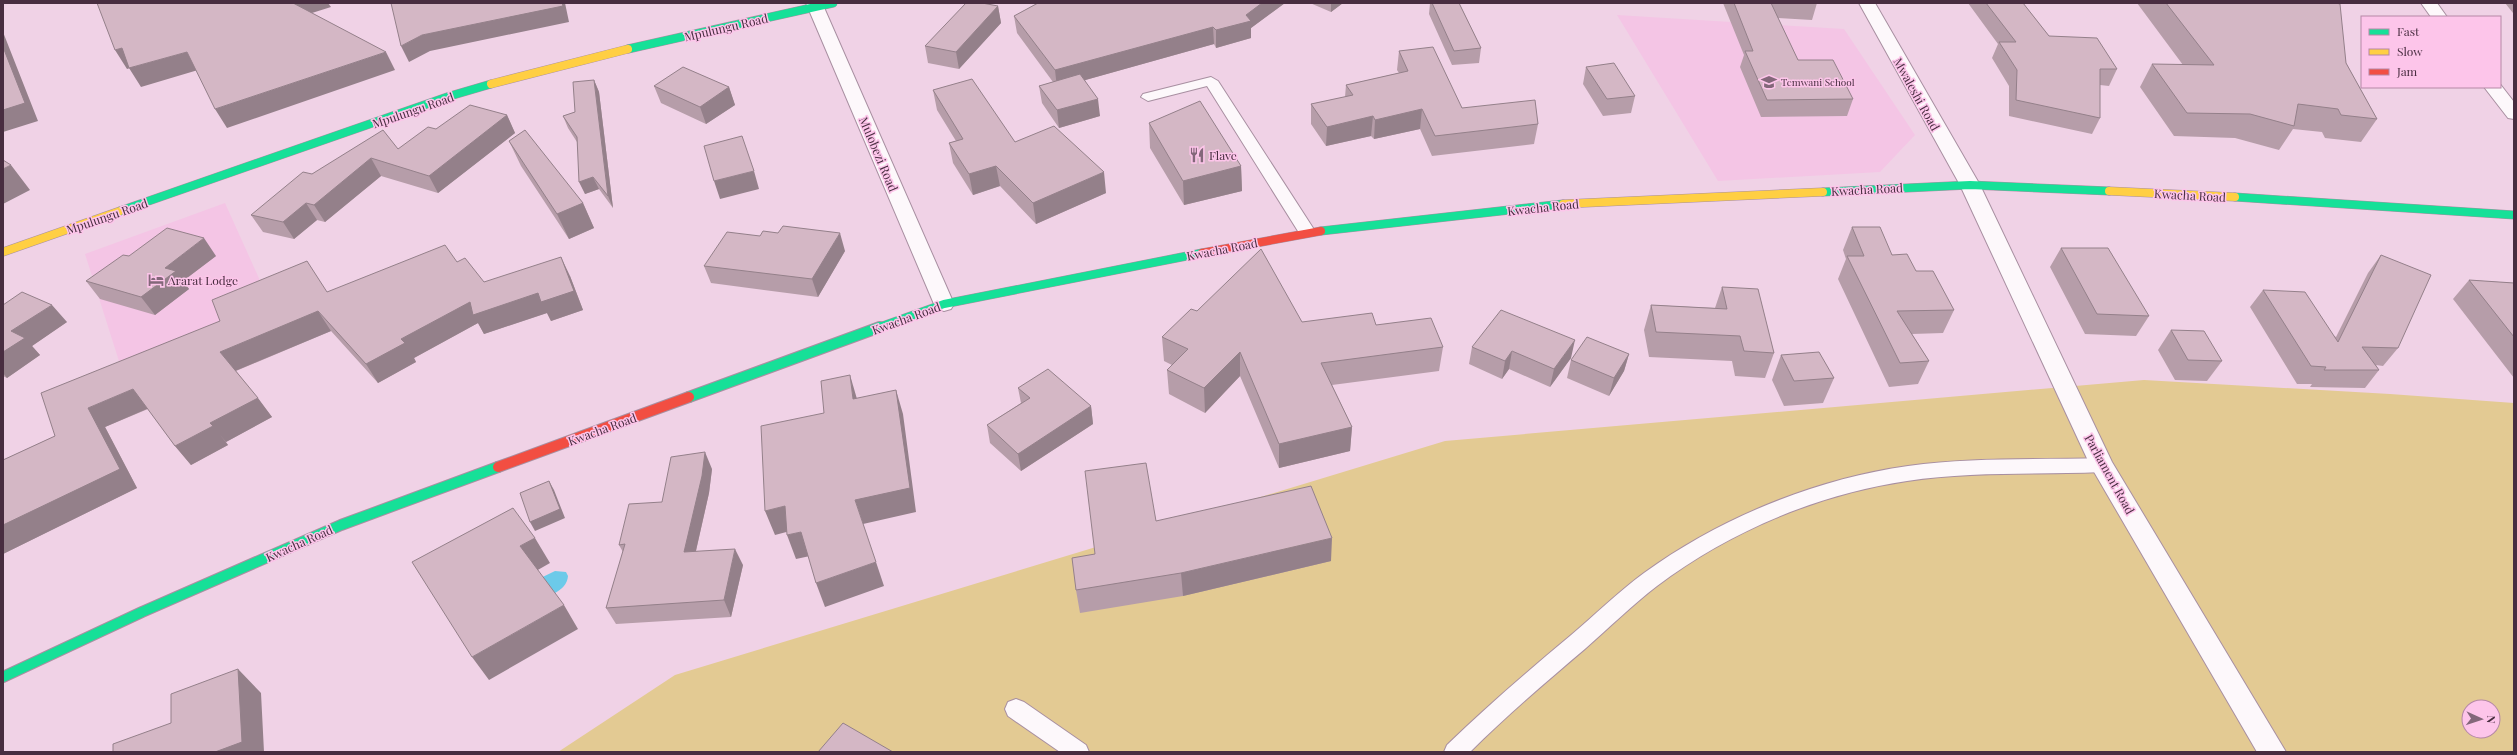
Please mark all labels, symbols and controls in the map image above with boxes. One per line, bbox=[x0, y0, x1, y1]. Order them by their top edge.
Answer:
street label: Mpulungu Road bbox=[683, 10, 769, 44]
legend bbox=[2361, 16, 2501, 88]
text: Fast bbox=[2397, 23, 2420, 39]
text: Slow bbox=[2397, 43, 2423, 59]
street label: Mwaleshi Road bbox=[1890, 55, 1944, 133]
text: Jam bbox=[2396, 63, 2418, 79]
school or university icon: Temwani School bbox=[1760, 73, 1778, 91]
place label: Temwani School bbox=[1781, 75, 1855, 89]
street label: Mpulungu Road bbox=[370, 89, 456, 131]
street label: Mulobezi Road bbox=[856, 114, 902, 194]
restaurant icon: Flave bbox=[1188, 146, 1206, 164]
place label: Flave bbox=[1209, 147, 1237, 163]
street label: Kwacha Road bbox=[1831, 179, 1903, 199]
street label: Kwacha Road bbox=[2154, 185, 2226, 205]
street label: Mpulungu Road bbox=[64, 195, 150, 237]
street label: Kwacha Road bbox=[1506, 195, 1580, 219]
street label: Kwacha Road bbox=[1185, 234, 1259, 264]
hotel icon: Ararat Lodge bbox=[147, 271, 165, 289]
place label: Ararat Lodge bbox=[167, 272, 238, 288]
street label: Kwacha Road bbox=[869, 298, 943, 338]
street label: Kwacha Road bbox=[565, 409, 639, 449]
street label: Parliament Road bbox=[2081, 431, 2139, 517]
street label: Kwacha Road bbox=[263, 521, 335, 565]
north arrow bbox=[2461, 699, 2501, 739]
text: N bbox=[2484, 715, 2499, 724]

